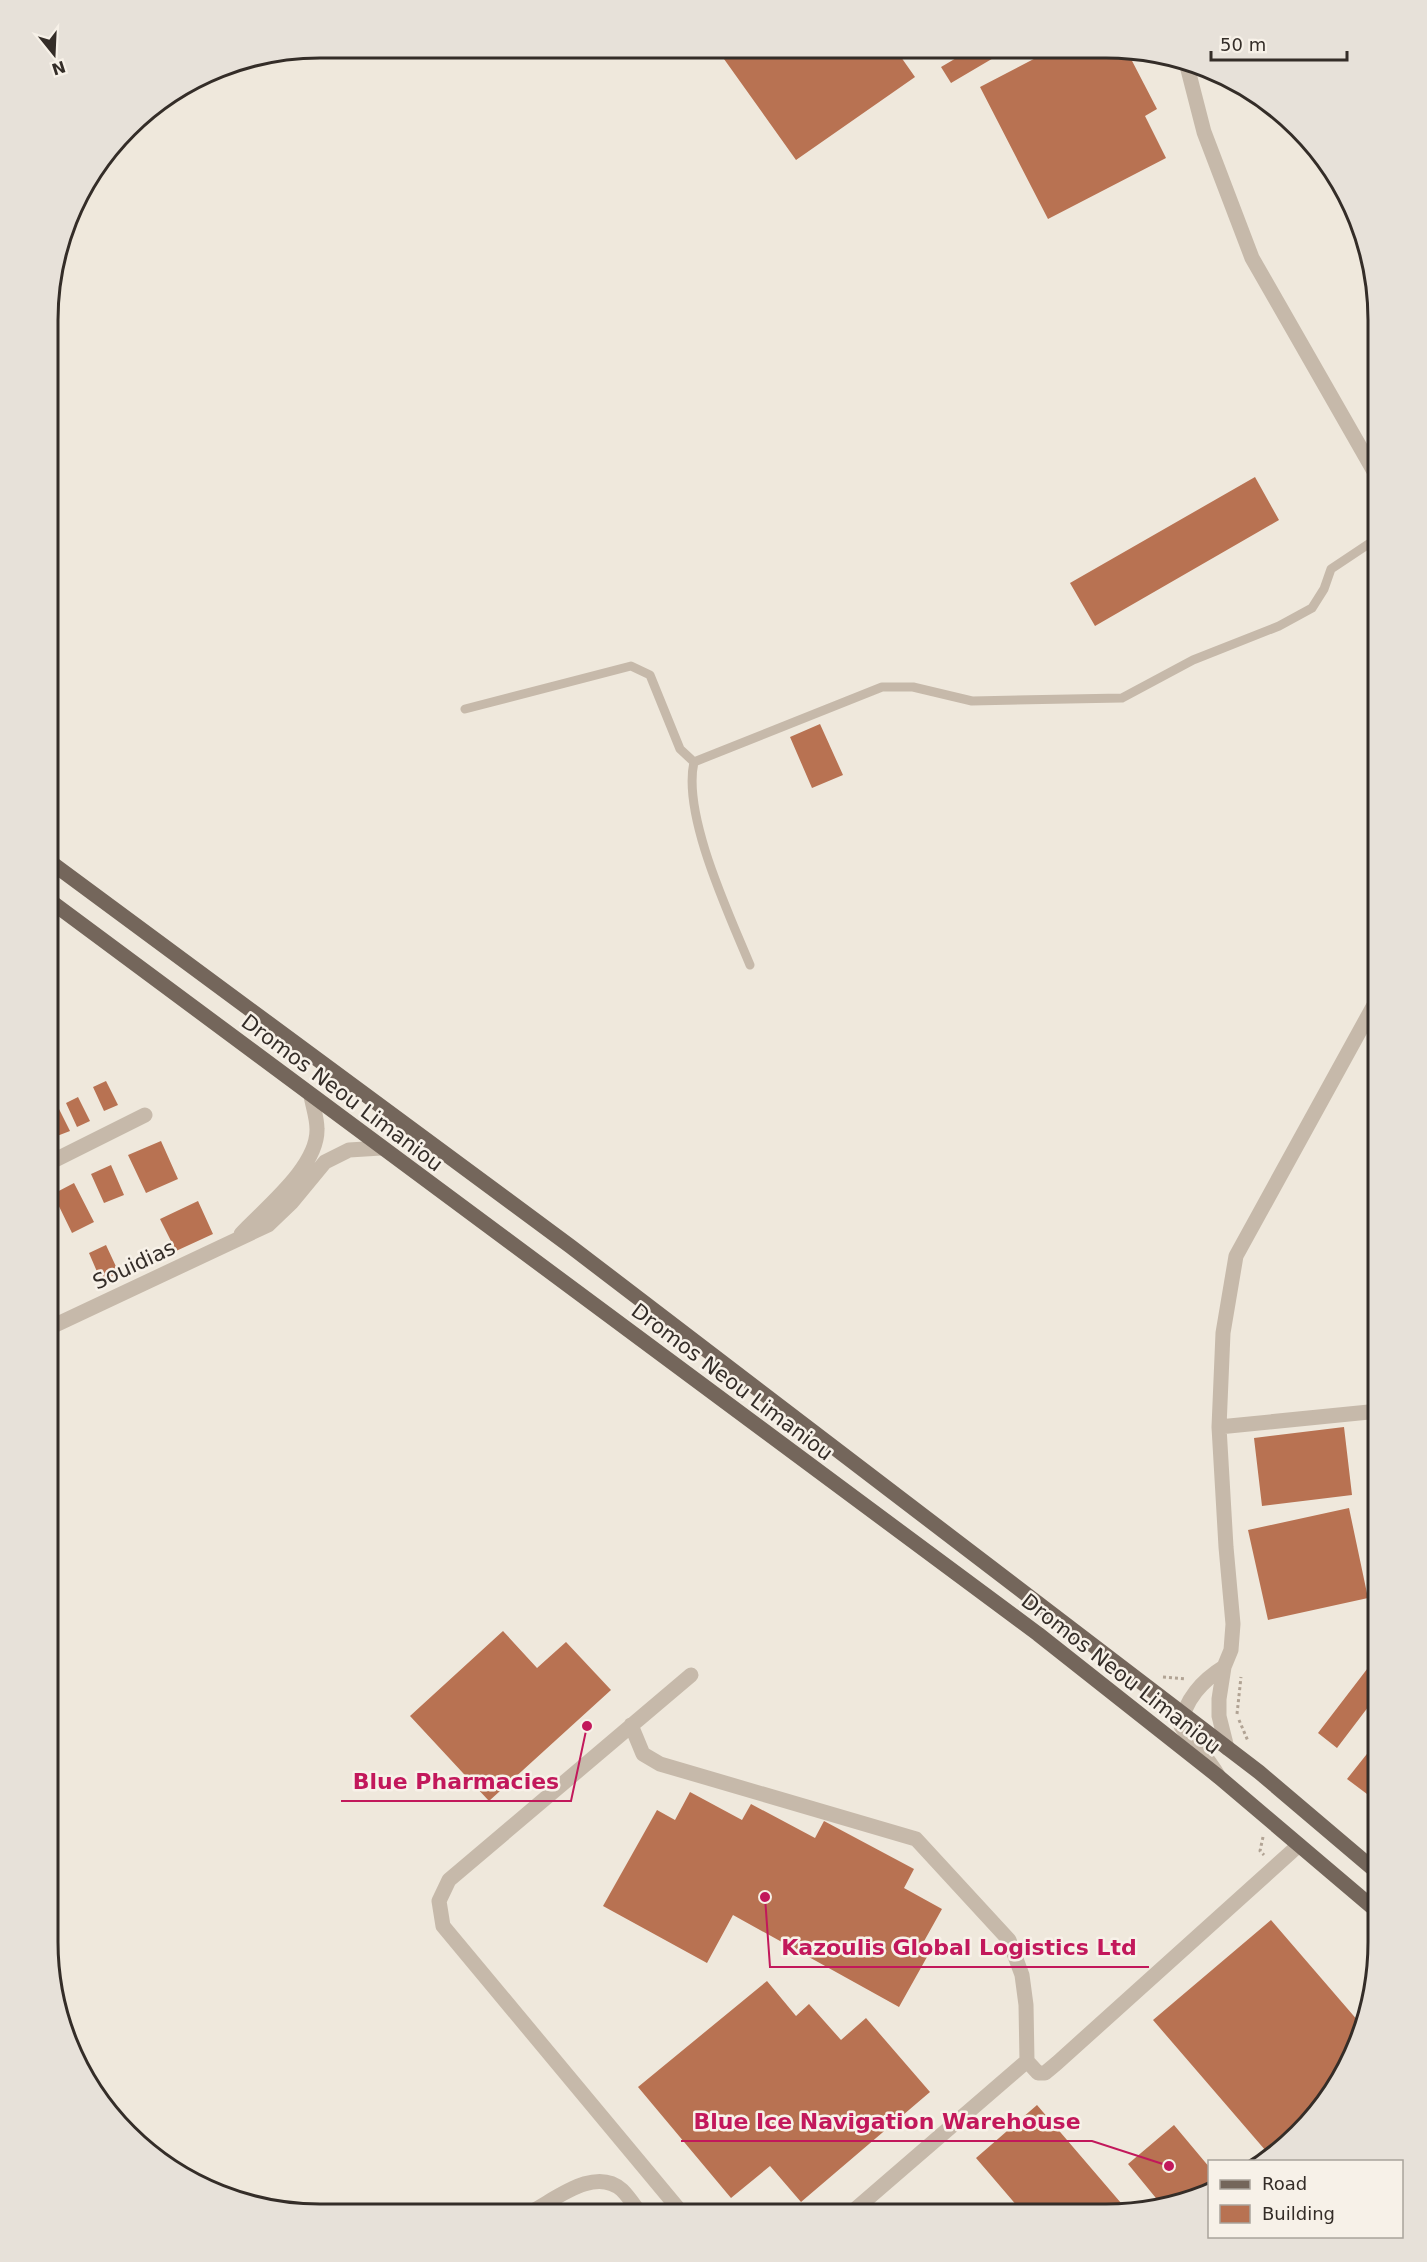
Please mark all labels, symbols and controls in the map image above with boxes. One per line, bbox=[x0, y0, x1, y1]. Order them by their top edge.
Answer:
north arrow bbox=[24, 24, 84, 84]
scale bar bbox=[1211, 24, 1348, 62]
text: 50 m bbox=[1220, 34, 1266, 55]
text: N bbox=[49, 57, 68, 79]
street label: Dromos Neou Limaniou bbox=[237, 1009, 447, 1177]
street label: Souidias bbox=[89, 1235, 179, 1295]
street label: Dromos Neou Limaniou bbox=[627, 1298, 837, 1466]
street label: Dromos Neou Limaniou bbox=[1017, 1589, 1225, 1759]
callout: Blue Pharmacies bbox=[341, 1761, 571, 1801]
text: Blue Pharmacies bbox=[353, 1769, 559, 1794]
callout: Kazoulis Global Logistics Ltd bbox=[770, 1927, 1149, 1967]
text: Kazoulis Global Logistics Ltd bbox=[781, 1935, 1137, 1960]
callout: Blue Ice Navigation Warehouse bbox=[681, 2101, 1092, 2141]
text: Blue Ice Navigation Warehouse bbox=[693, 2109, 1081, 2134]
legend bbox=[1208, 2160, 1403, 2238]
text: Road bbox=[1262, 2173, 1307, 2194]
text: Building bbox=[1262, 2203, 1335, 2224]

